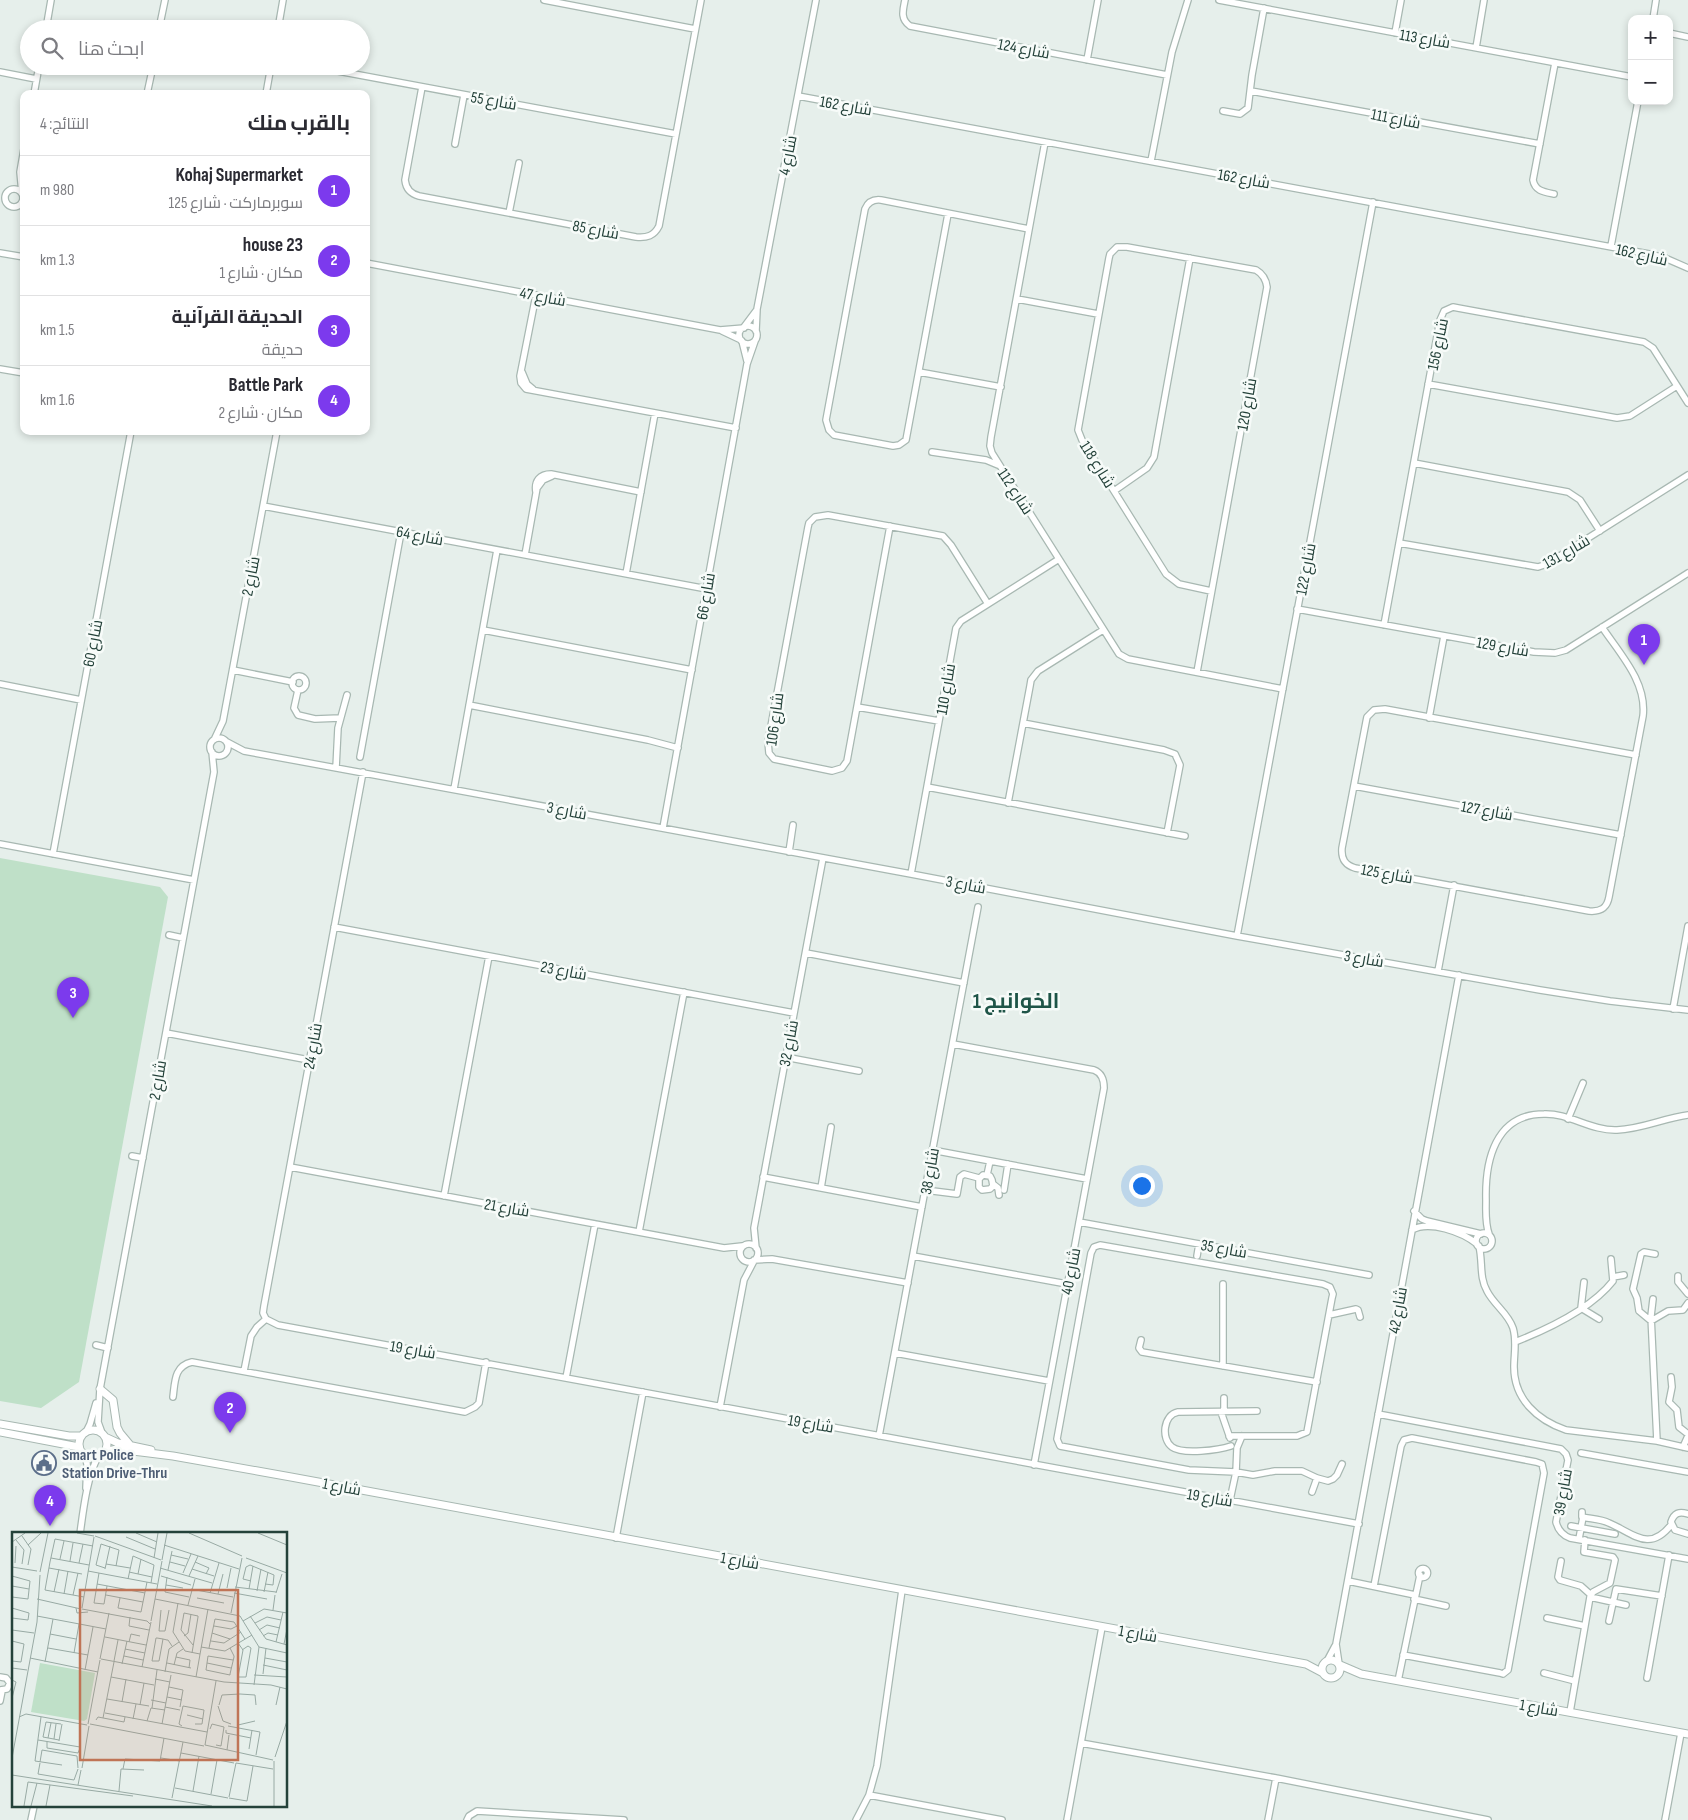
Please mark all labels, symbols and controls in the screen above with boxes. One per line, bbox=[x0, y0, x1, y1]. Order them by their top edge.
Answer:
map controls bbox=[1628, 15, 1673, 105]
button: + bbox=[1628, 15, 1673, 60]
search box bbox=[20, 20, 370, 75]
street label: شارع 113 bbox=[1398, 26, 1452, 54]
icon: search bbox=[38, 34, 66, 62]
street label: شارع 124 bbox=[996, 35, 1051, 65]
text: ابحث هنا bbox=[78, 38, 145, 61]
button: − bbox=[1628, 60, 1673, 105]
street label: شارع 55 bbox=[469, 88, 518, 116]
street label: شارع 162 bbox=[818, 93, 873, 121]
street label: شارع 111 bbox=[1369, 105, 1422, 135]
text: بالقرب منك bbox=[248, 111, 350, 136]
text: النتائج: 4 bbox=[40, 115, 89, 134]
street label: شارع 4 bbox=[775, 134, 803, 177]
text: Kohaj Supermarket bbox=[175, 164, 303, 187]
street label: شارع 162 bbox=[1216, 166, 1271, 194]
text: 980 m bbox=[40, 181, 74, 200]
text: 1 bbox=[331, 181, 337, 200]
text: سوبرماركت · شارع 125 bbox=[169, 194, 303, 213]
street label: شارع 85 bbox=[571, 217, 621, 245]
text: house 23 bbox=[243, 234, 303, 257]
street label: شارع 162 bbox=[1614, 240, 1670, 272]
text: 1.3 km bbox=[40, 251, 75, 270]
text: 2 bbox=[331, 251, 338, 270]
text: مكان · شارع 1 bbox=[219, 264, 303, 283]
street label: شارع 47 bbox=[518, 284, 567, 312]
text: الحديقة القرآنية bbox=[171, 306, 303, 329]
street label: شارع 156 bbox=[1424, 317, 1454, 372]
text: 1.5 km bbox=[40, 321, 74, 340]
text: 3 bbox=[330, 321, 338, 340]
text: حديقة bbox=[262, 341, 303, 360]
text: Battle Park bbox=[229, 374, 303, 397]
street label: شارع 120 bbox=[1234, 376, 1262, 432]
text: 1.6 km bbox=[40, 391, 75, 410]
text: 4 bbox=[330, 391, 338, 410]
text: مكان · شارع 2 bbox=[218, 404, 303, 423]
street label: شارع 118 bbox=[1074, 438, 1119, 492]
street label: شارع 112 bbox=[992, 465, 1037, 519]
street label: شارع 64 bbox=[394, 523, 445, 551]
street label: شارع 131 bbox=[1540, 531, 1594, 574]
street label: شارع 122 bbox=[1292, 542, 1322, 597]
street label: شارع 2 bbox=[238, 555, 266, 598]
street label: شارع 66 bbox=[693, 571, 721, 622]
street label: شارع 60 bbox=[80, 618, 108, 669]
pin: 1 bbox=[1628, 624, 1660, 665]
street label: شارع 129 bbox=[1475, 634, 1530, 662]
street label: شارع 110 bbox=[933, 662, 961, 717]
street label: شارع 106 bbox=[762, 691, 790, 747]
street label: شارع 3 bbox=[545, 798, 588, 826]
street label: شارع 127 bbox=[1459, 798, 1514, 826]
street label: شارع 125 bbox=[1359, 861, 1414, 889]
street label: شارع 3 bbox=[944, 872, 987, 900]
street label: شارع 3 bbox=[1342, 947, 1385, 973]
street label: شارع 23 bbox=[539, 958, 589, 986]
pin: 3 bbox=[57, 977, 89, 1018]
district label: الخوانيج 1 bbox=[973, 989, 1059, 1015]
street label: شارع 32 bbox=[776, 1018, 804, 1068]
street label: شارع 24 bbox=[300, 1022, 328, 1071]
street label: شارع 2 bbox=[146, 1059, 172, 1102]
street label: شارع 38 bbox=[917, 1146, 945, 1196]
your location bbox=[1129, 1173, 1155, 1199]
street label: شارع 21 bbox=[482, 1195, 531, 1223]
street label: شارع 35 bbox=[1199, 1236, 1248, 1264]
street label: شارع 40 bbox=[1058, 1246, 1086, 1297]
street label: شارع 42 bbox=[1385, 1286, 1413, 1335]
street label: شارع 19 bbox=[388, 1337, 437, 1365]
pin: 2 bbox=[214, 1392, 246, 1433]
street label: شارع 19 bbox=[786, 1411, 835, 1439]
place label: Smart Police Station Drive-Thru bbox=[62, 1446, 167, 1483]
public building icon: Smart Police Station Drive-Thru bbox=[31, 1450, 57, 1476]
street label: شارع 39 bbox=[1550, 1467, 1578, 1517]
street label: شارع 1 bbox=[320, 1474, 363, 1502]
pin: 4 bbox=[34, 1485, 66, 1526]
street label: شارع 19 bbox=[1185, 1485, 1234, 1513]
inset map bbox=[12, 1532, 288, 1808]
street label: شارع 1 bbox=[719, 1549, 761, 1575]
street label: شارع 1 bbox=[1117, 1622, 1159, 1648]
street label: شارع 1 bbox=[1518, 1696, 1560, 1722]

